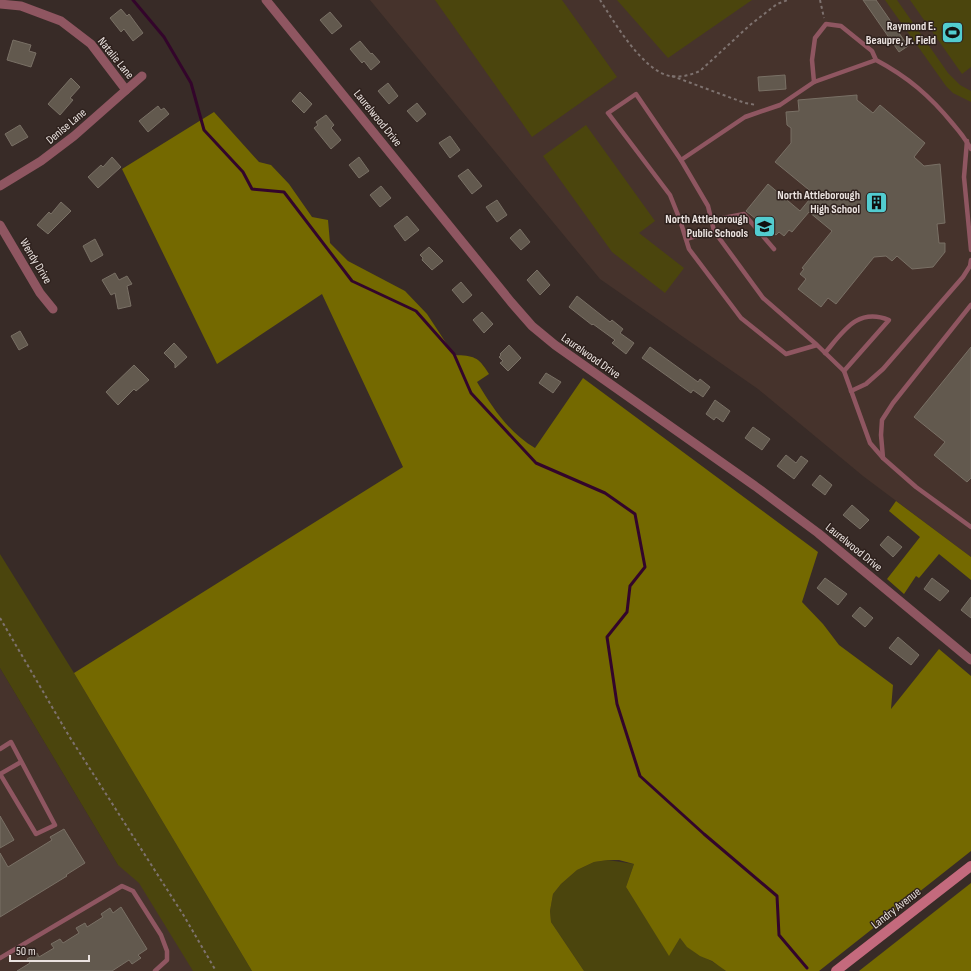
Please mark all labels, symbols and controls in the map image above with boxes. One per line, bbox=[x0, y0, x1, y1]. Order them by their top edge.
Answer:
place label: Raymond E. Beaupre, Jr. Field bbox=[866, 19, 936, 48]
sports icon: Raymond E. Beaupre, Jr. Field bbox=[939, 20, 965, 46]
street label: Natalie Lane bbox=[94, 34, 137, 82]
street label: Laurelwood Drive bbox=[350, 87, 405, 150]
street label: Denise Lane bbox=[43, 105, 90, 148]
place label: North Attleborough High School bbox=[777, 188, 860, 217]
building icon: North Attleborough High School bbox=[863, 189, 889, 215]
place label: North Attleborough Public Schools bbox=[665, 212, 748, 241]
school or university icon: North Attleborough Public Schools bbox=[751, 213, 777, 239]
street label: Wendy Drive bbox=[16, 236, 55, 287]
street label: Laurelwood Drive bbox=[558, 331, 623, 382]
street label: Laurelwood Drive bbox=[822, 520, 885, 575]
street label: Landry Avenue bbox=[869, 884, 924, 932]
scale bar bbox=[10, 937, 89, 963]
text: 50 m bbox=[16, 944, 36, 959]

